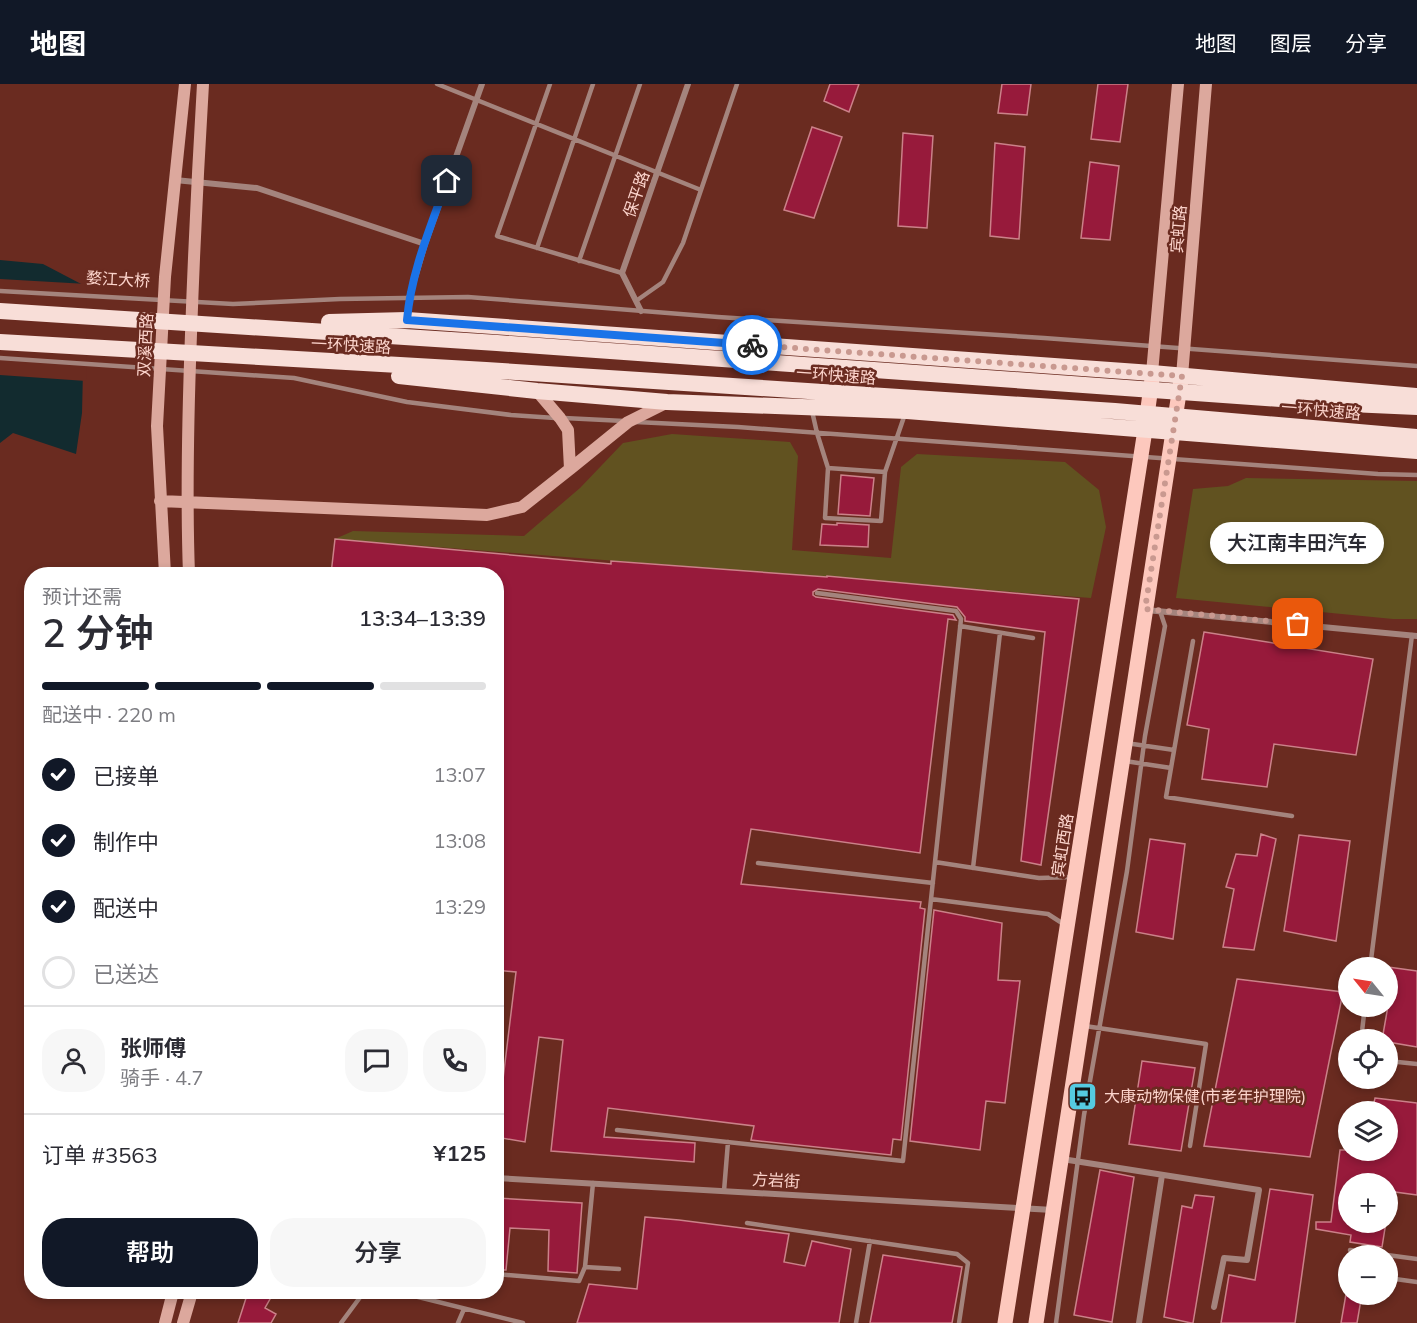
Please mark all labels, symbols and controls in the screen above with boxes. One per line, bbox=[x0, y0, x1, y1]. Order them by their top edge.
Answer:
text: 地图 bbox=[30, 26, 86, 61]
text: 地图 bbox=[1195, 30, 1237, 56]
text: 图层 bbox=[1270, 30, 1312, 56]
text: 分享 bbox=[1345, 30, 1387, 56]
pin bbox=[421, 155, 472, 206]
icon: home bbox=[430, 164, 463, 197]
street label: 保平路 bbox=[619, 168, 653, 220]
street label: 宾虹路 bbox=[1166, 204, 1190, 254]
street label: 婺江大桥 bbox=[86, 267, 150, 291]
street label: 双溪西路 bbox=[133, 313, 157, 377]
courier bbox=[722, 315, 782, 375]
icon: bike bbox=[736, 329, 769, 362]
street label: 一环快速路 bbox=[311, 333, 391, 357]
street label: 一环快速路 bbox=[795, 362, 877, 388]
street label: 一环快速路 bbox=[1280, 397, 1362, 423]
callout: 大江南丰田汽车 bbox=[1211, 522, 1385, 564]
text: 大江南丰田汽车 bbox=[1227, 530, 1367, 555]
text: 预计还需 bbox=[42, 584, 122, 609]
pin bbox=[1272, 598, 1323, 649]
text: 13:34–13:39 bbox=[359, 604, 486, 632]
icon: bag bbox=[1281, 607, 1314, 640]
text: 2 分钟 bbox=[42, 608, 154, 657]
text: 配送中 · 220 m bbox=[42, 702, 176, 727]
icon: check bbox=[42, 758, 75, 791]
text: 已接单 bbox=[93, 762, 159, 790]
text: 13:07 bbox=[433, 762, 486, 787]
street label: 宾虹西路 bbox=[1047, 812, 1077, 878]
icon: check bbox=[42, 824, 75, 857]
text: 制作中 bbox=[93, 828, 159, 856]
text: 13:08 bbox=[433, 828, 486, 853]
icon: check bbox=[42, 890, 75, 923]
text: 配送中 bbox=[93, 894, 159, 922]
text: 13:29 bbox=[433, 894, 486, 919]
north arrow bbox=[1338, 957, 1398, 1017]
map controls bbox=[1338, 957, 1398, 1305]
text: 已送达 bbox=[93, 960, 159, 988]
button: person bbox=[42, 1029, 105, 1092]
button: chat bbox=[345, 1029, 408, 1092]
button: phone bbox=[423, 1029, 486, 1092]
button: locate bbox=[1338, 1029, 1398, 1089]
text: 张师傅 bbox=[120, 1034, 186, 1062]
text: 骑手 · 4.7 bbox=[120, 1065, 204, 1090]
bus stop icon: 大康动物保健(市老年护理院) bbox=[1067, 1080, 1099, 1112]
place label: 大康动物保健(市老年护理院) bbox=[1104, 1086, 1306, 1106]
button: layers bbox=[1338, 1101, 1398, 1161]
text: ¥125 bbox=[433, 1139, 486, 1167]
text: 订单 #3563 bbox=[42, 1141, 158, 1169]
street label: 方岩街 bbox=[752, 1169, 800, 1191]
button: + bbox=[1338, 1173, 1398, 1233]
button: 帮助 bbox=[42, 1218, 258, 1287]
button: 分享 bbox=[270, 1218, 486, 1287]
button: − bbox=[1338, 1245, 1398, 1305]

